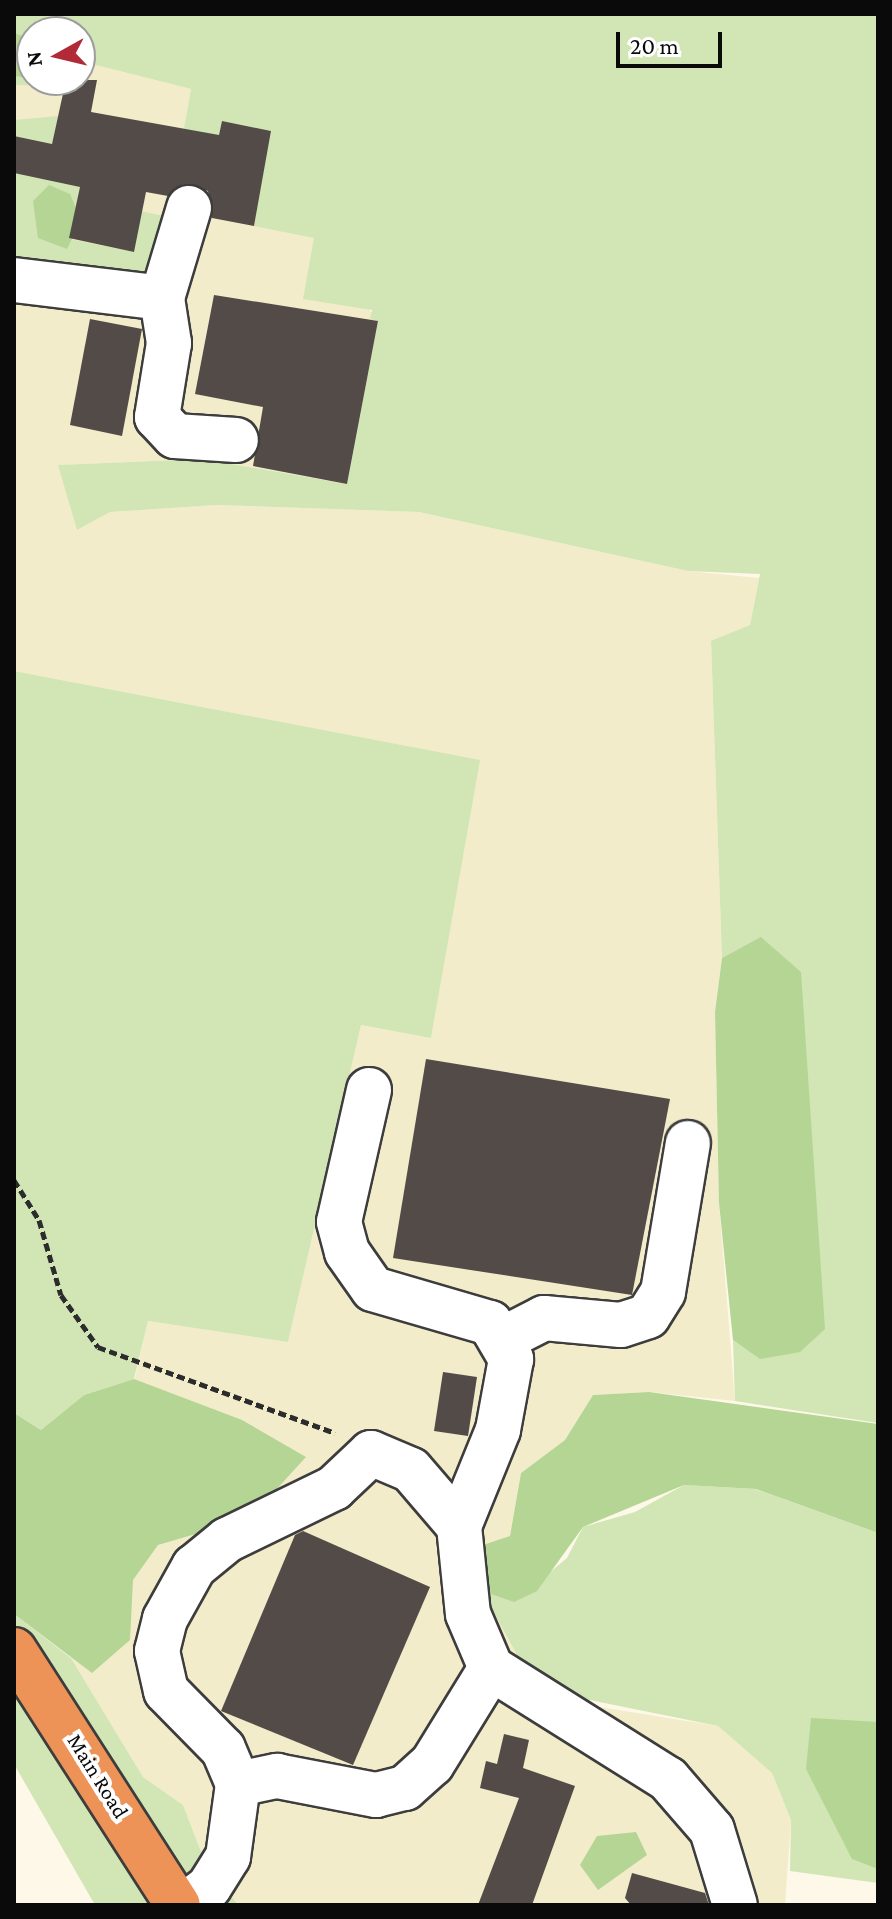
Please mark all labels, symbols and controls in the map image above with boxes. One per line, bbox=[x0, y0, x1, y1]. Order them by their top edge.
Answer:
north arrow bbox=[16, 16, 96, 96]
scale bar bbox=[620, 16, 726, 66]
text: 20 m bbox=[630, 32, 679, 59]
text: N bbox=[20, 50, 47, 68]
street label: Main Road bbox=[62, 1729, 134, 1823]

